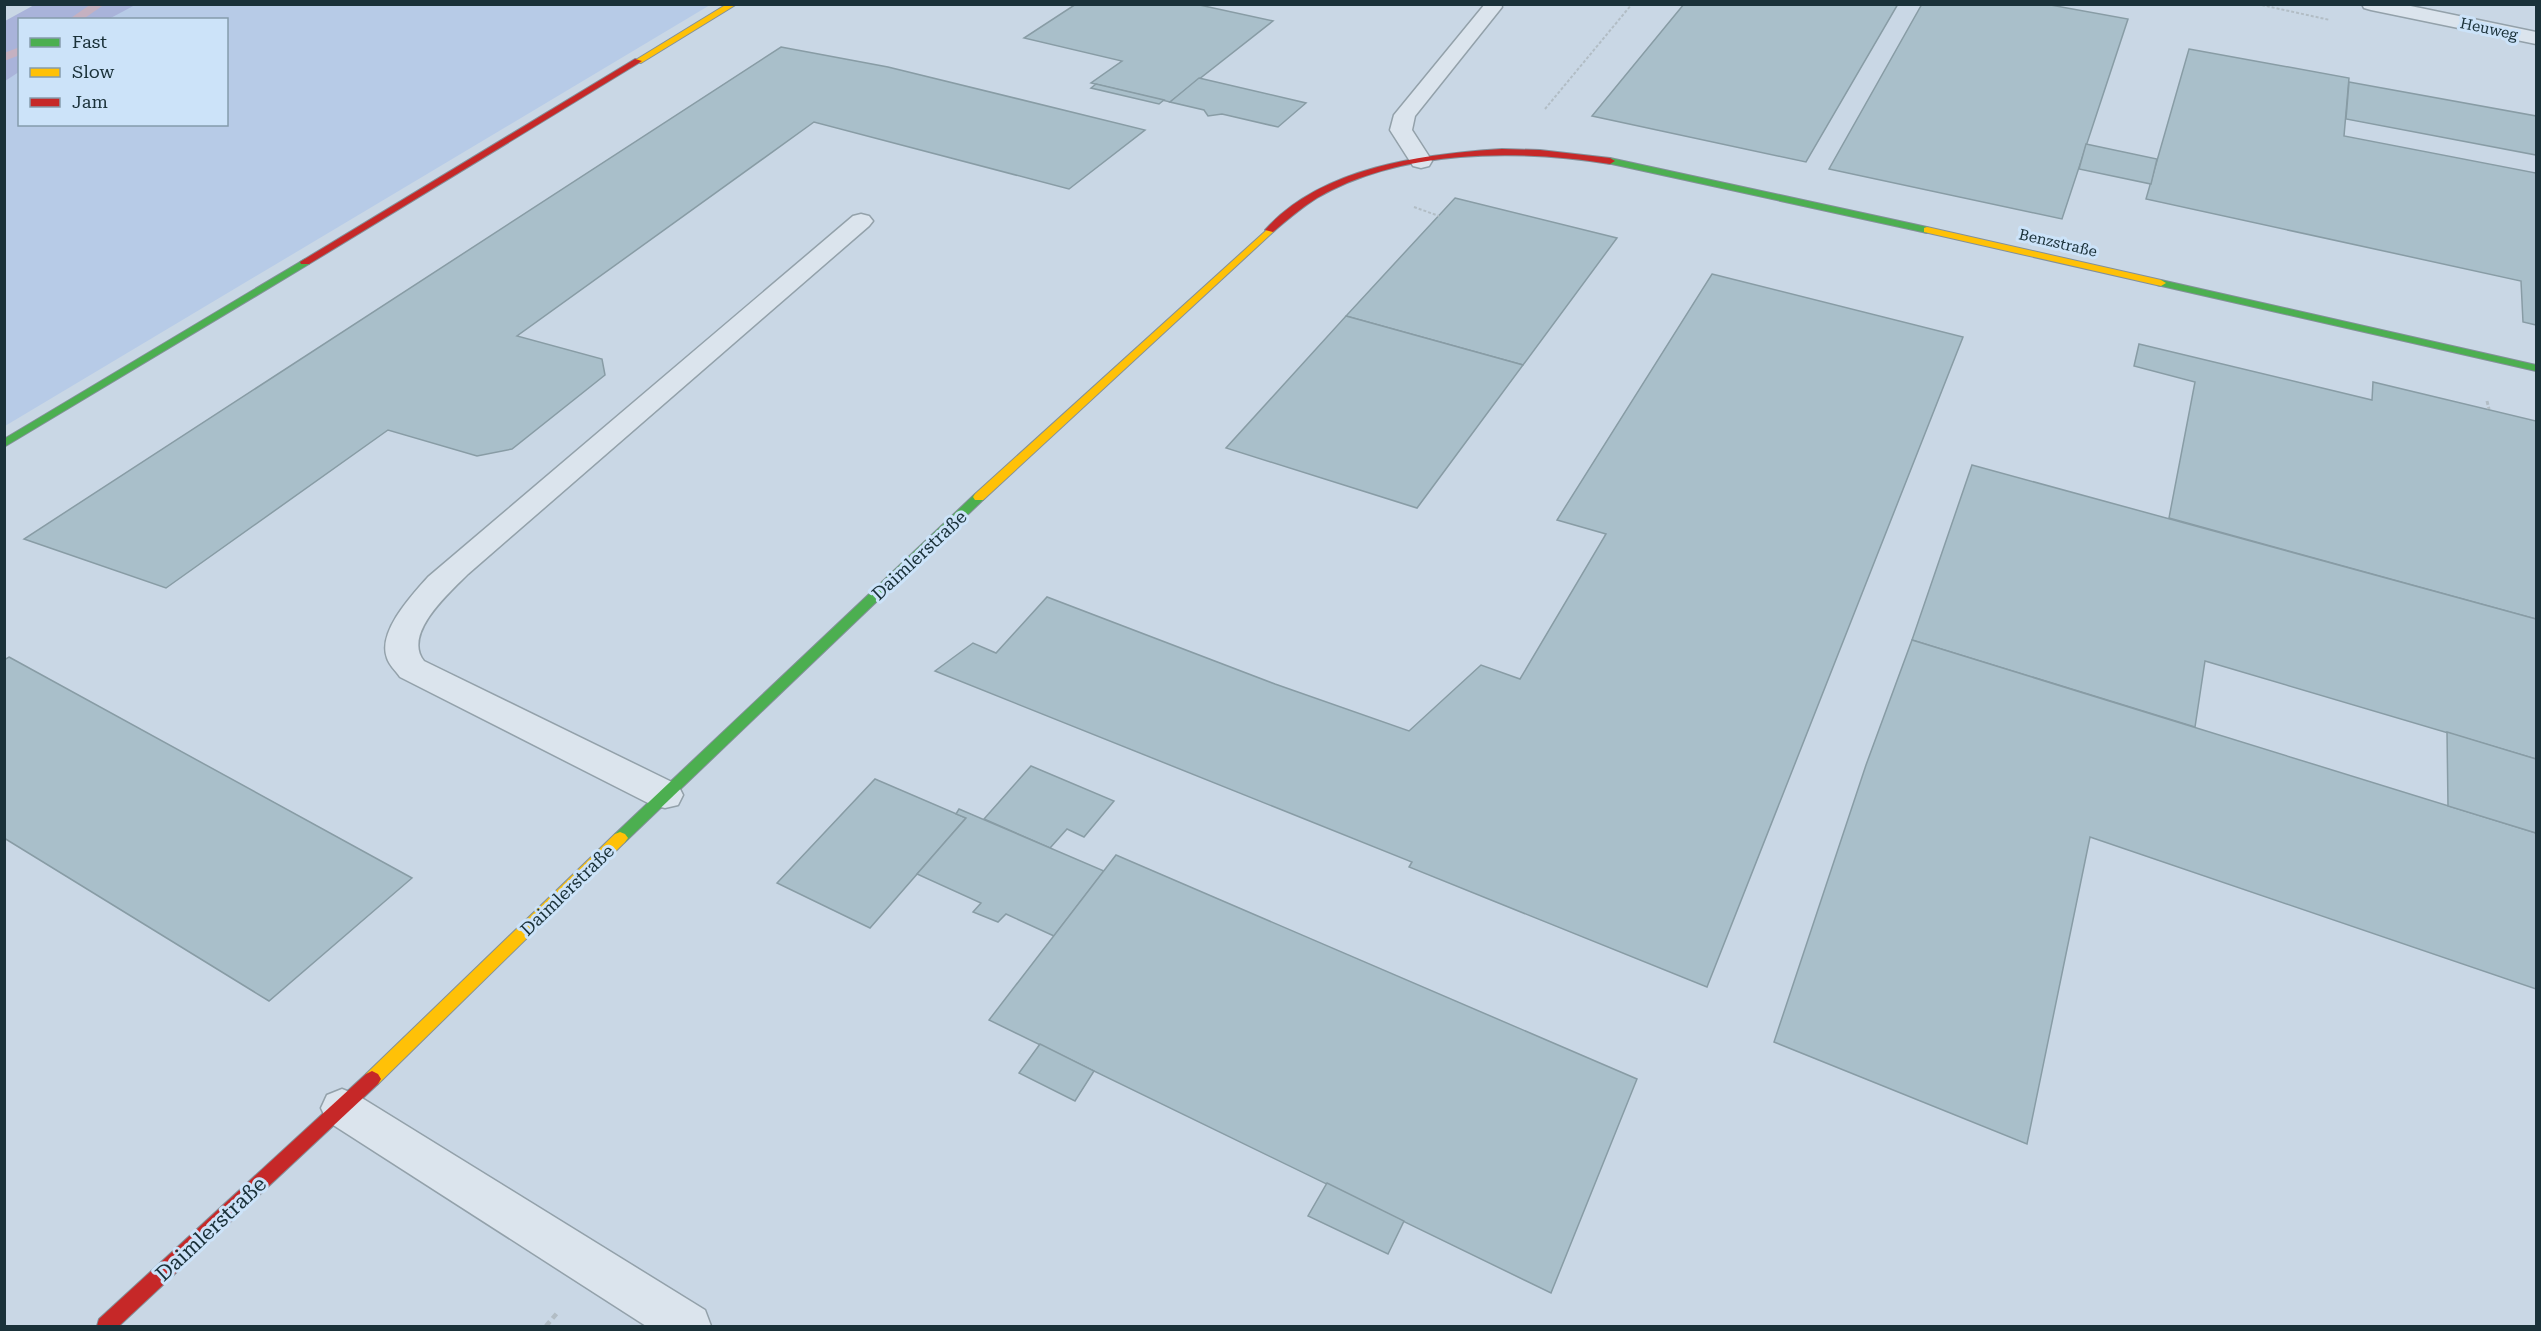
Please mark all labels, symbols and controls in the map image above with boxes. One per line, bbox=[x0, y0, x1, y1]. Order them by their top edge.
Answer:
street label: Heuweg bbox=[2458, 14, 2520, 44]
legend bbox=[18, 18, 228, 126]
text: Fast bbox=[72, 31, 107, 52]
text: Slow bbox=[72, 61, 114, 82]
text: Jam bbox=[72, 91, 108, 112]
street label: Benzstraße bbox=[2017, 225, 2099, 261]
street label: Daimlerstraße bbox=[867, 506, 971, 604]
street label: Daimlerstraße bbox=[516, 840, 618, 940]
street label: Daimlerstraße bbox=[151, 1172, 271, 1286]

